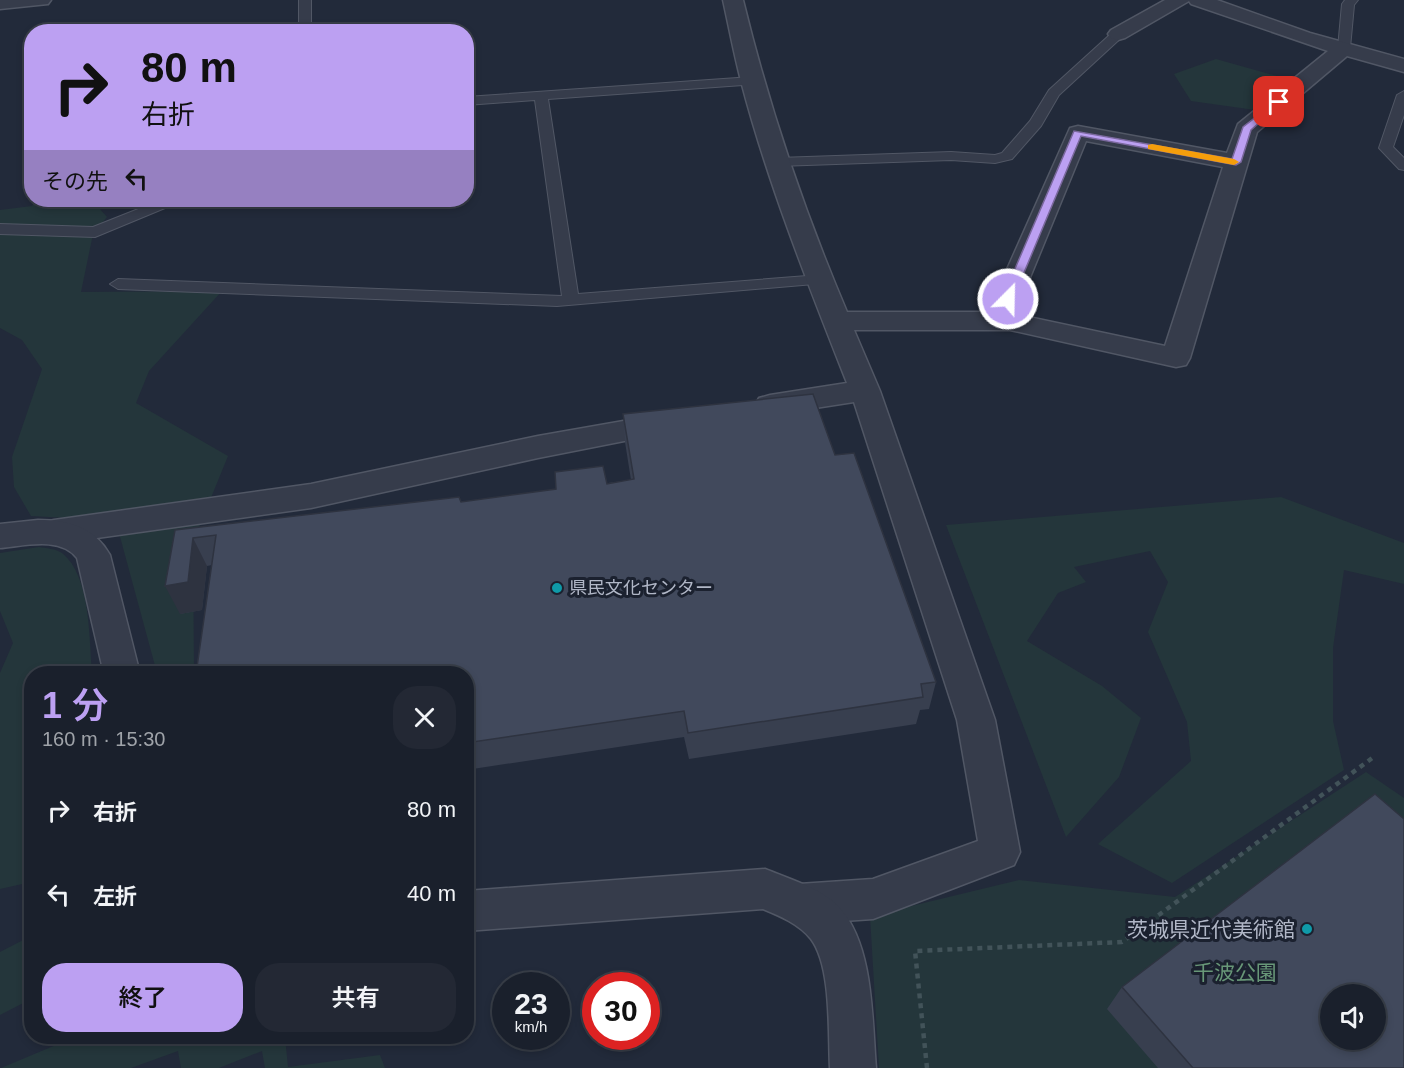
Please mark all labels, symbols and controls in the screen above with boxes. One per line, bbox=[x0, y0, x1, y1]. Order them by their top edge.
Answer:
text: 80 m bbox=[141, 44, 237, 91]
icon: right bbox=[42, 48, 120, 126]
pin bbox=[1253, 76, 1304, 127]
icon: arrive bbox=[1262, 85, 1295, 118]
text: 右折 bbox=[141, 100, 195, 130]
icon: left bbox=[120, 162, 153, 195]
text: その先 bbox=[42, 169, 108, 194]
position arrow bbox=[976, 267, 1040, 331]
place label: 県民文化センター bbox=[569, 578, 713, 598]
marker: 県民文化センター bbox=[550, 581, 564, 595]
text: 1 分 bbox=[42, 685, 108, 726]
button: close bbox=[393, 686, 456, 749]
text: 160 m · 15:30 bbox=[42, 728, 165, 750]
icon: right bbox=[42, 794, 75, 827]
text: 80 m bbox=[407, 797, 456, 822]
text: 右折 bbox=[93, 800, 137, 825]
icon: left bbox=[42, 878, 75, 911]
text: 40 m bbox=[407, 881, 456, 906]
text: 左折 bbox=[93, 884, 137, 909]
place label: 茨城県近代美術館 bbox=[1127, 918, 1295, 941]
marker: 茨城県近代美術館 bbox=[1300, 922, 1314, 936]
park label: 千波公園 bbox=[1193, 961, 1277, 984]
button: 終了 bbox=[42, 963, 243, 1032]
button: 共有 bbox=[255, 963, 456, 1032]
speed limit sign: 30 bbox=[582, 972, 660, 1050]
map controls bbox=[1320, 984, 1386, 1050]
button: sound bbox=[1320, 984, 1386, 1050]
text: 23 bbox=[514, 987, 548, 1020]
text: km/h bbox=[515, 1018, 547, 1035]

